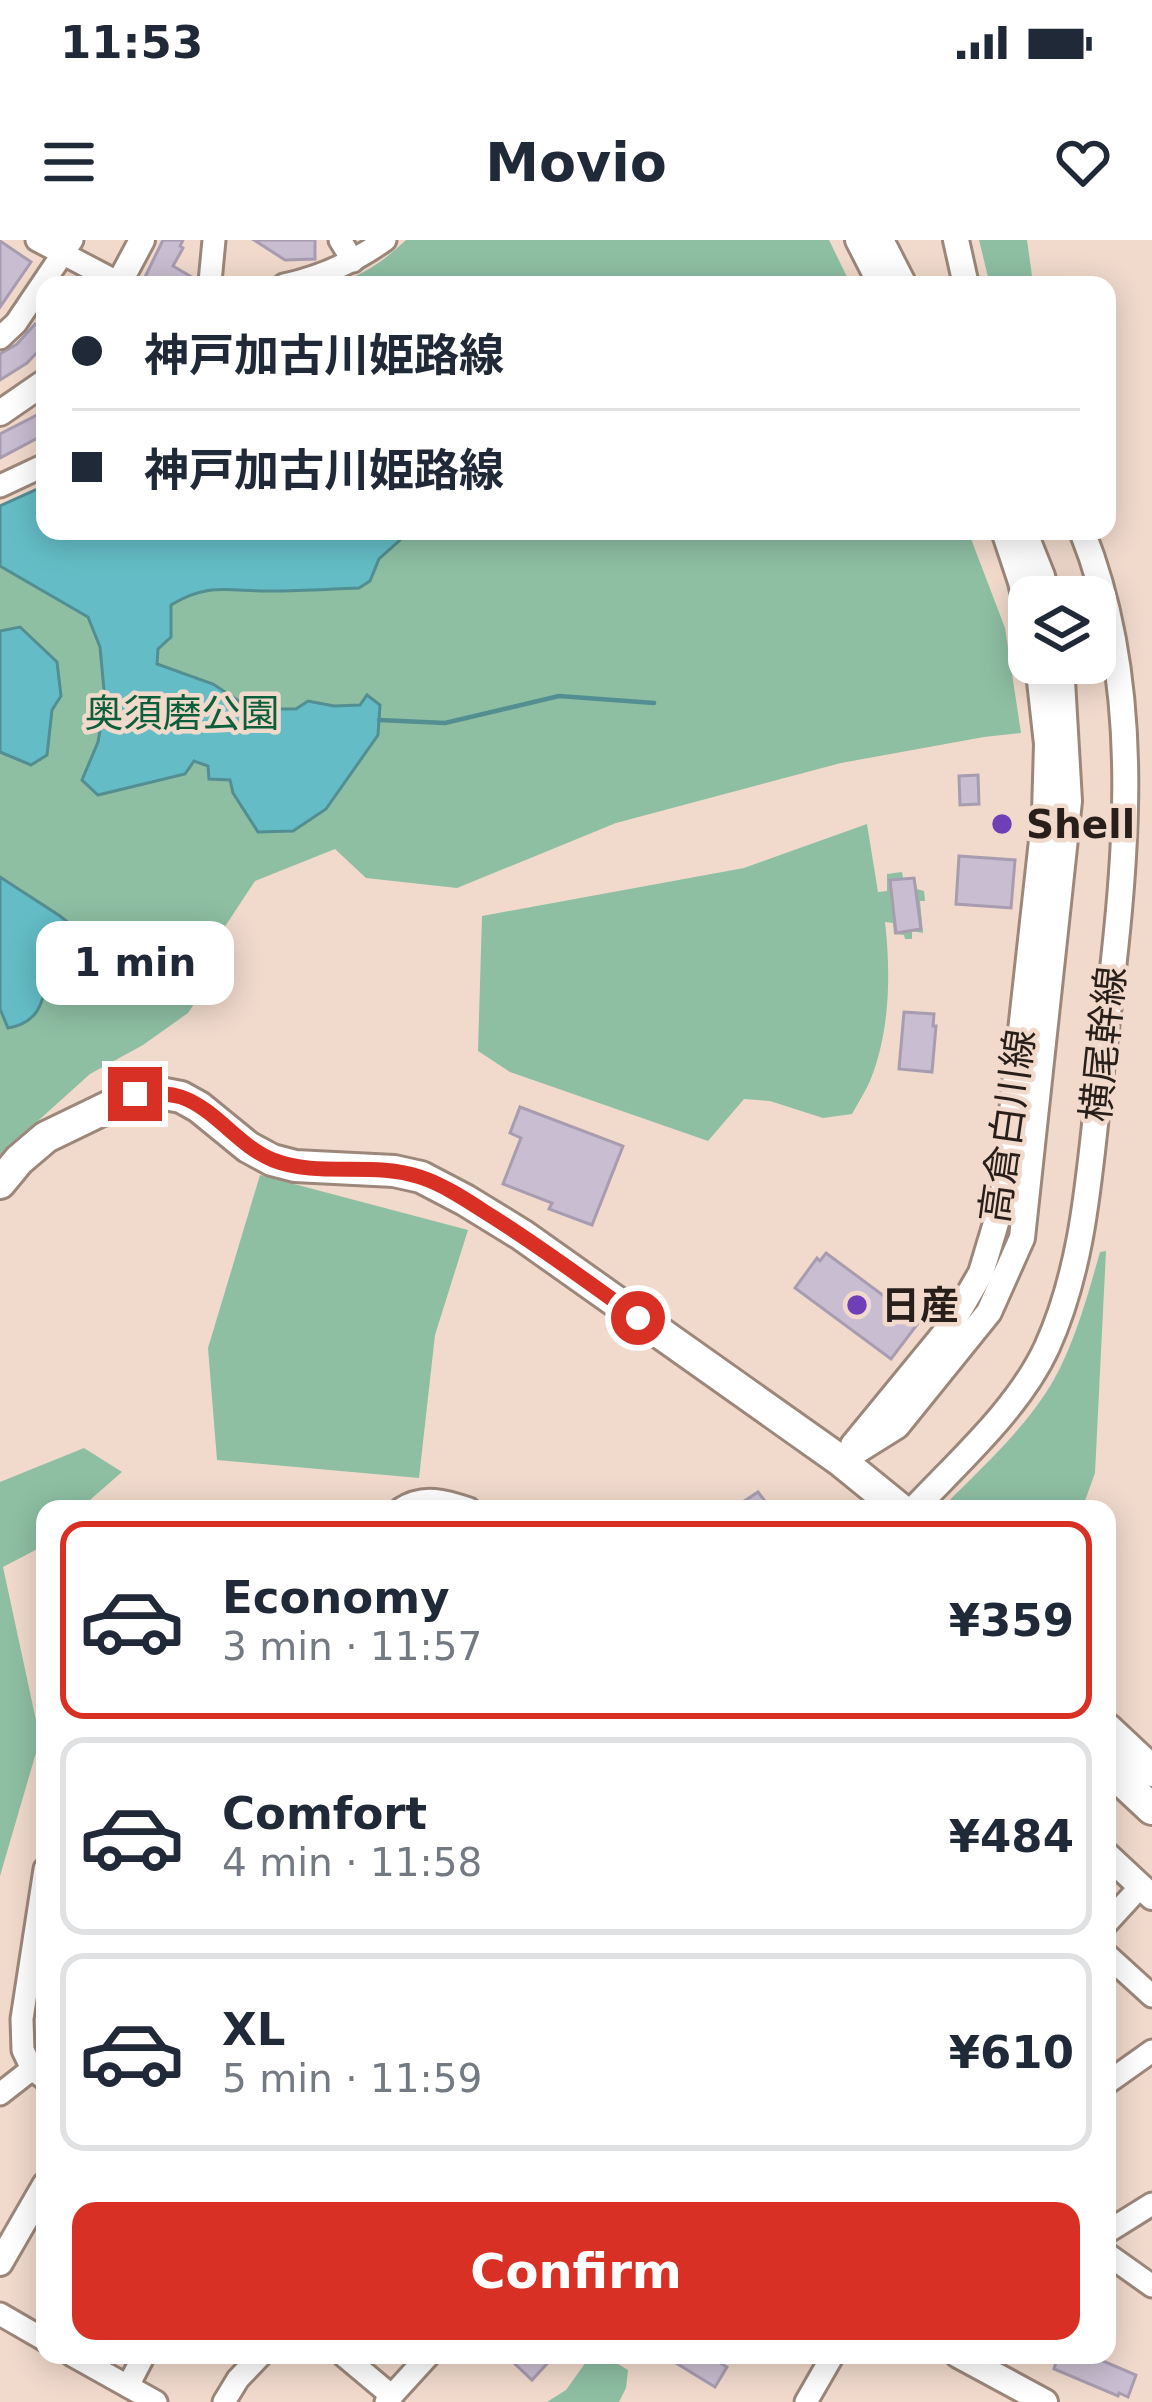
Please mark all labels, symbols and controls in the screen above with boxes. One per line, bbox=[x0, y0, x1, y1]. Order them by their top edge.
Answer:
text: 11:53 bbox=[60, 16, 203, 69]
icon: menu bbox=[36, 129, 102, 195]
icon: heart bbox=[1050, 129, 1116, 195]
text: Movio bbox=[485, 131, 667, 194]
text: 神戸加古川姫路線 bbox=[144, 329, 504, 382]
text: 神戸加古川姫路線 bbox=[144, 444, 504, 497]
map controls bbox=[1008, 576, 1116, 684]
button: layers bbox=[1008, 576, 1116, 684]
park label: 奥須磨公園 bbox=[84, 691, 280, 736]
place label: Shell bbox=[1026, 802, 1135, 847]
marker: Shell bbox=[989, 811, 1015, 837]
callout: 1 min bbox=[36, 920, 234, 1004]
text: 1 min bbox=[74, 940, 196, 985]
street label: 横尾幹線 bbox=[1073, 964, 1134, 1124]
street label: 高倉白川線 bbox=[972, 1026, 1043, 1226]
route end bbox=[108, 1067, 162, 1121]
place label: 日産 bbox=[881, 1283, 959, 1328]
route start bbox=[611, 1291, 665, 1345]
marker: 日産 bbox=[844, 1292, 870, 1318]
icon: car bbox=[78, 1566, 186, 1674]
text: Economy bbox=[222, 1571, 450, 1624]
text: ¥359 bbox=[949, 1594, 1074, 1647]
text: 3 min · 11:57 bbox=[222, 1624, 482, 1669]
icon: car bbox=[78, 1782, 186, 1890]
text: Comfort bbox=[222, 1787, 427, 1840]
text: ¥484 bbox=[949, 1810, 1074, 1863]
text: 4 min · 11:58 bbox=[222, 1840, 482, 1885]
icon: car bbox=[78, 1998, 186, 2106]
text: XL bbox=[222, 2003, 285, 2056]
text: ¥610 bbox=[949, 2026, 1074, 2079]
text: 5 min · 11:59 bbox=[222, 2056, 482, 2101]
button: Confirm bbox=[72, 2202, 1080, 2340]

